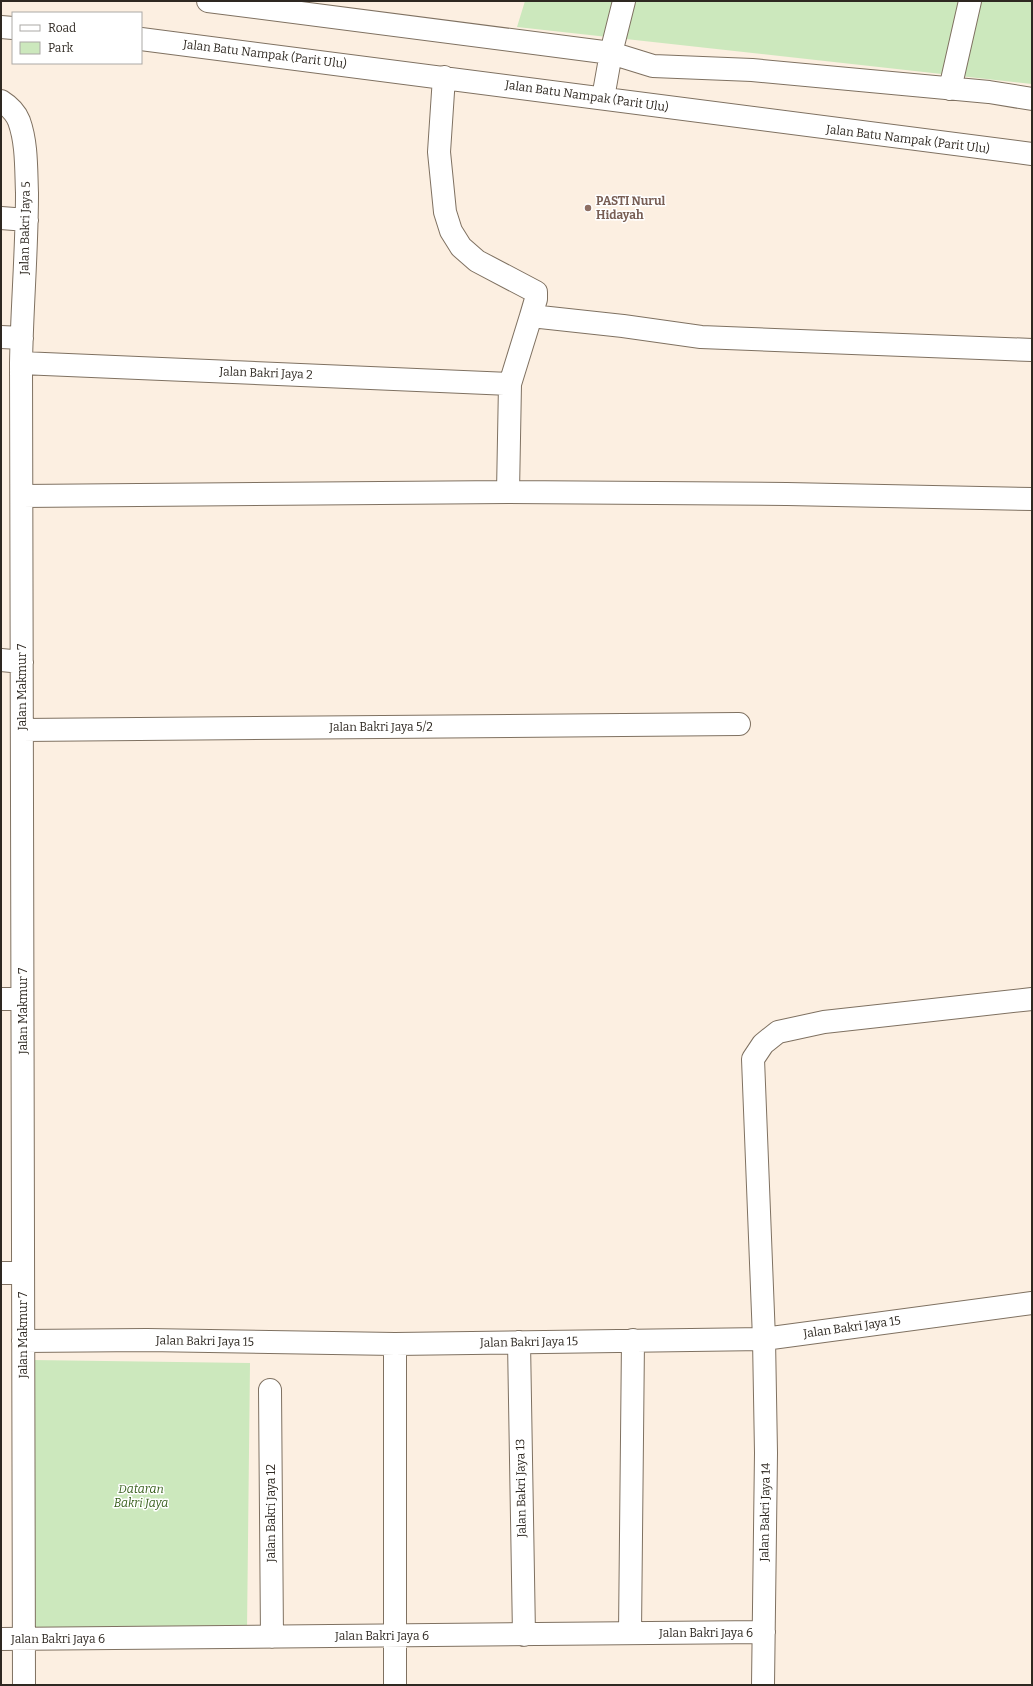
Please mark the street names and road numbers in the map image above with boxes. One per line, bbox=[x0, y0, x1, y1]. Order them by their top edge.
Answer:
street label: Jalan Batu Nampak (Parit Ulu) bbox=[181, 36, 348, 71]
street label: Jalan Batu Nampak (Parit Ulu) bbox=[503, 76, 670, 114]
street label: Jalan Batu Nampak (Parit Ulu) bbox=[824, 121, 991, 156]
street label: Jalan Bakri Jaya 5 bbox=[17, 181, 33, 276]
street label: Jalan Bakri Jaya 2 bbox=[218, 364, 313, 382]
street label: Jalan Makmur 7 bbox=[15, 644, 29, 731]
street label: Jalan Bakri Jaya 5/2 bbox=[328, 720, 433, 734]
street label: Jalan Makmur 7 bbox=[16, 968, 30, 1055]
street label: Jalan Makmur 7 bbox=[16, 1292, 30, 1379]
street label: Jalan Bakri Jaya 15 bbox=[801, 1313, 902, 1341]
street label: Jalan Bakri Jaya 15 bbox=[155, 1333, 254, 1349]
street label: Jalan Bakri Jaya 15 bbox=[479, 1334, 578, 1350]
street label: Jalan Bakri Jaya 13 bbox=[513, 1438, 529, 1538]
street label: Jalan Bakri Jaya 14 bbox=[757, 1463, 773, 1562]
street label: Jalan Bakri Jaya 12 bbox=[264, 1464, 278, 1563]
street label: Jalan Bakri Jaya 6 bbox=[658, 1626, 753, 1640]
street label: Jalan Bakri Jaya 6 bbox=[334, 1629, 429, 1643]
street label: Jalan Bakri Jaya 6 bbox=[10, 1632, 105, 1646]

